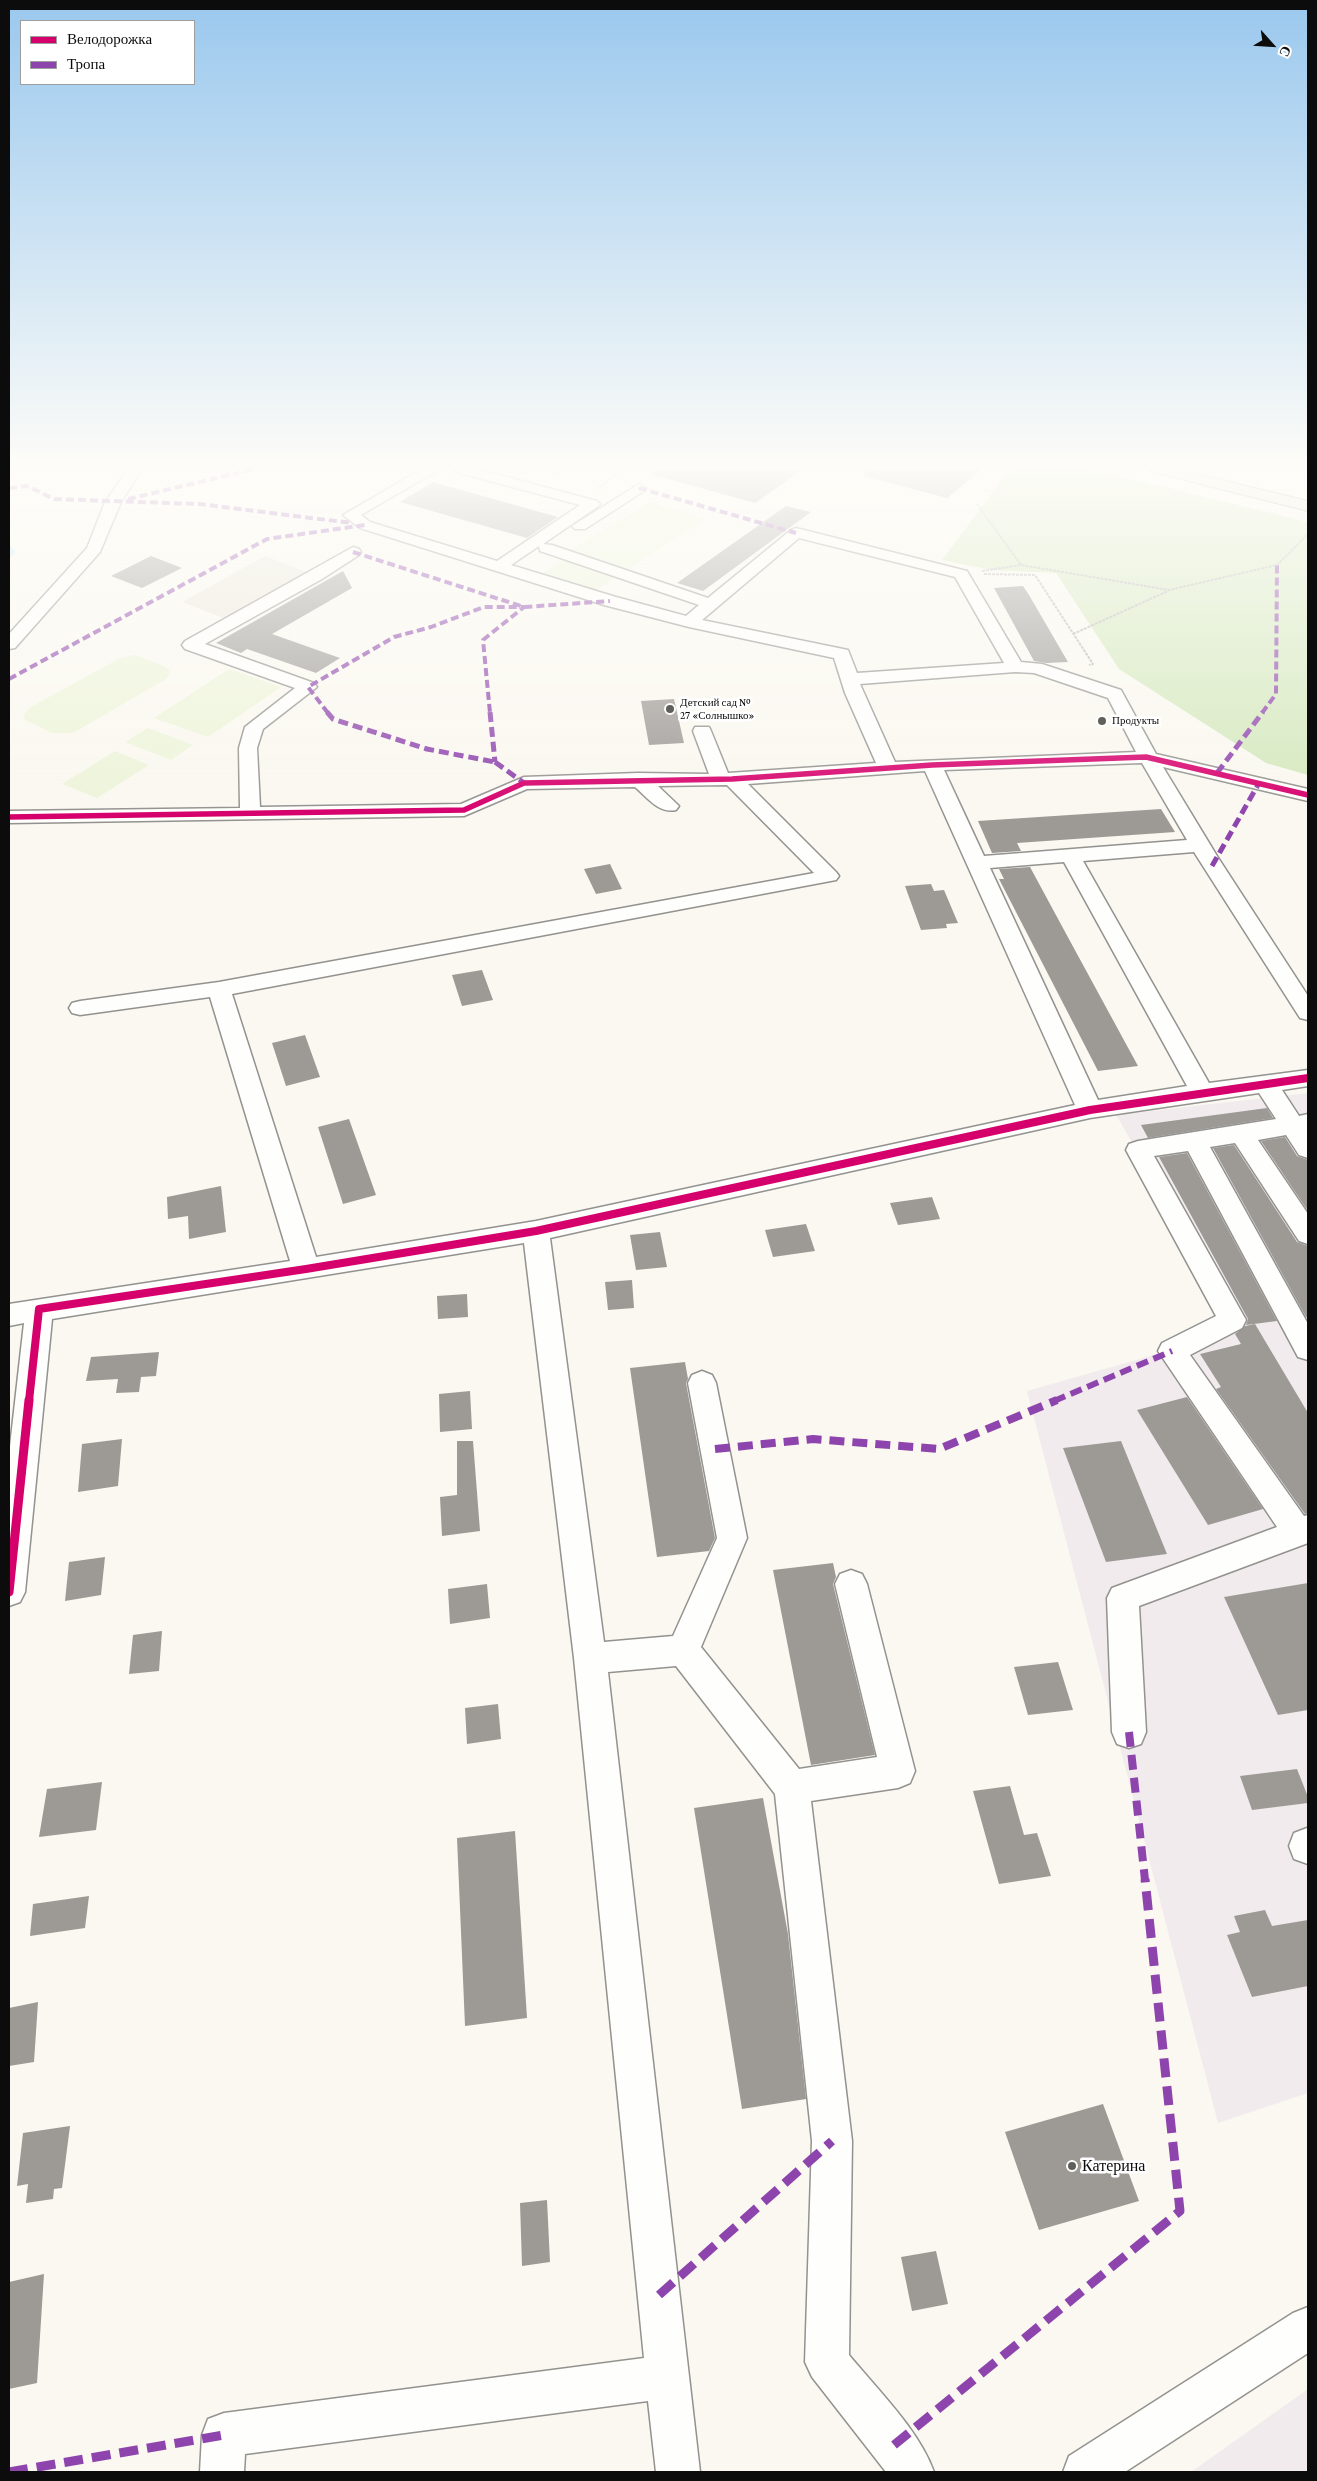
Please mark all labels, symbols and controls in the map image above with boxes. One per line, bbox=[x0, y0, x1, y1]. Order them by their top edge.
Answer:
legend bbox=[20, 20, 195, 85]
north arrow bbox=[1247, 20, 1297, 70]
text: Велодорожка bbox=[67, 31, 152, 47]
text: С bbox=[1276, 44, 1295, 60]
text: Тропа bbox=[67, 56, 105, 72]
place label: Детский сад № 27 «Солнышко» bbox=[680, 696, 754, 722]
marker: Детский сад № 27 «Солнышко» bbox=[664, 703, 676, 715]
place label: Продукты bbox=[1112, 714, 1159, 728]
marker: Продукты bbox=[1096, 715, 1108, 727]
place label: Катерина bbox=[1082, 2156, 1145, 2176]
marker: Катерина bbox=[1066, 2160, 1078, 2172]

